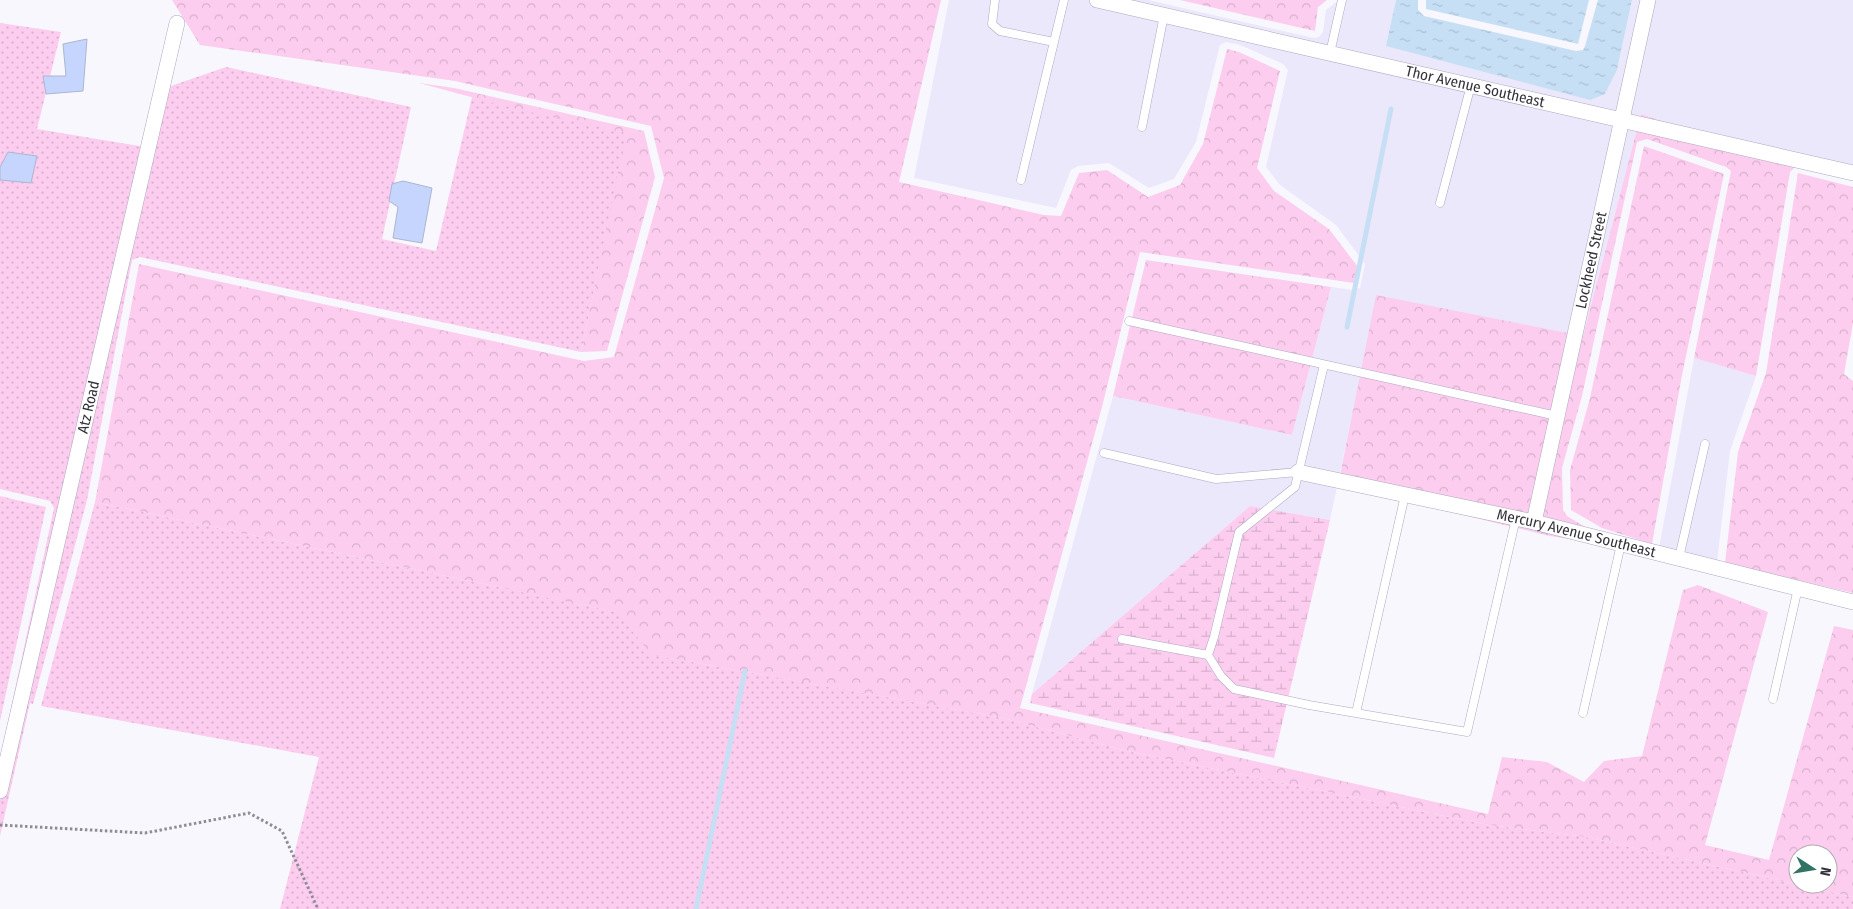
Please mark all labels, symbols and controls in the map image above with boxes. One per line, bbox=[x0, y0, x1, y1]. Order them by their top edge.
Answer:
street label: Thor Avenue Southeast bbox=[1404, 62, 1547, 111]
street label: Lockheed Street bbox=[1572, 210, 1611, 310]
street label: Atz Road bbox=[74, 379, 103, 435]
street label: Mercury Avenue Southeast bbox=[1495, 505, 1658, 561]
north arrow bbox=[1788, 844, 1838, 894]
text: N bbox=[1816, 866, 1834, 877]

